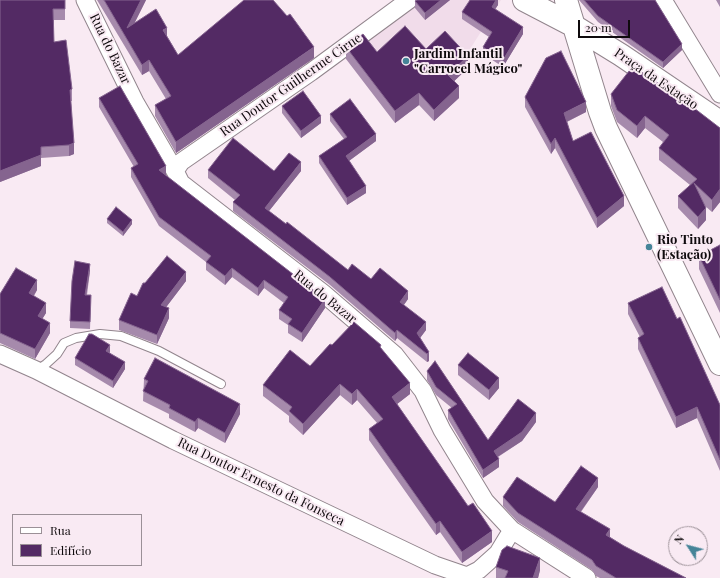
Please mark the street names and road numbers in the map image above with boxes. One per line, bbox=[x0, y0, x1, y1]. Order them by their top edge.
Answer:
street label: Rua do Bazar bbox=[86, 11, 134, 87]
street label: Rua Doutor Guilherme Cirne bbox=[217, 30, 365, 140]
street label: Praça da Estação bbox=[611, 45, 701, 113]
street label: Rua do Bazar bbox=[290, 267, 360, 327]
street label: Rua Doutor Ernesto da Fonseca bbox=[175, 435, 347, 529]

